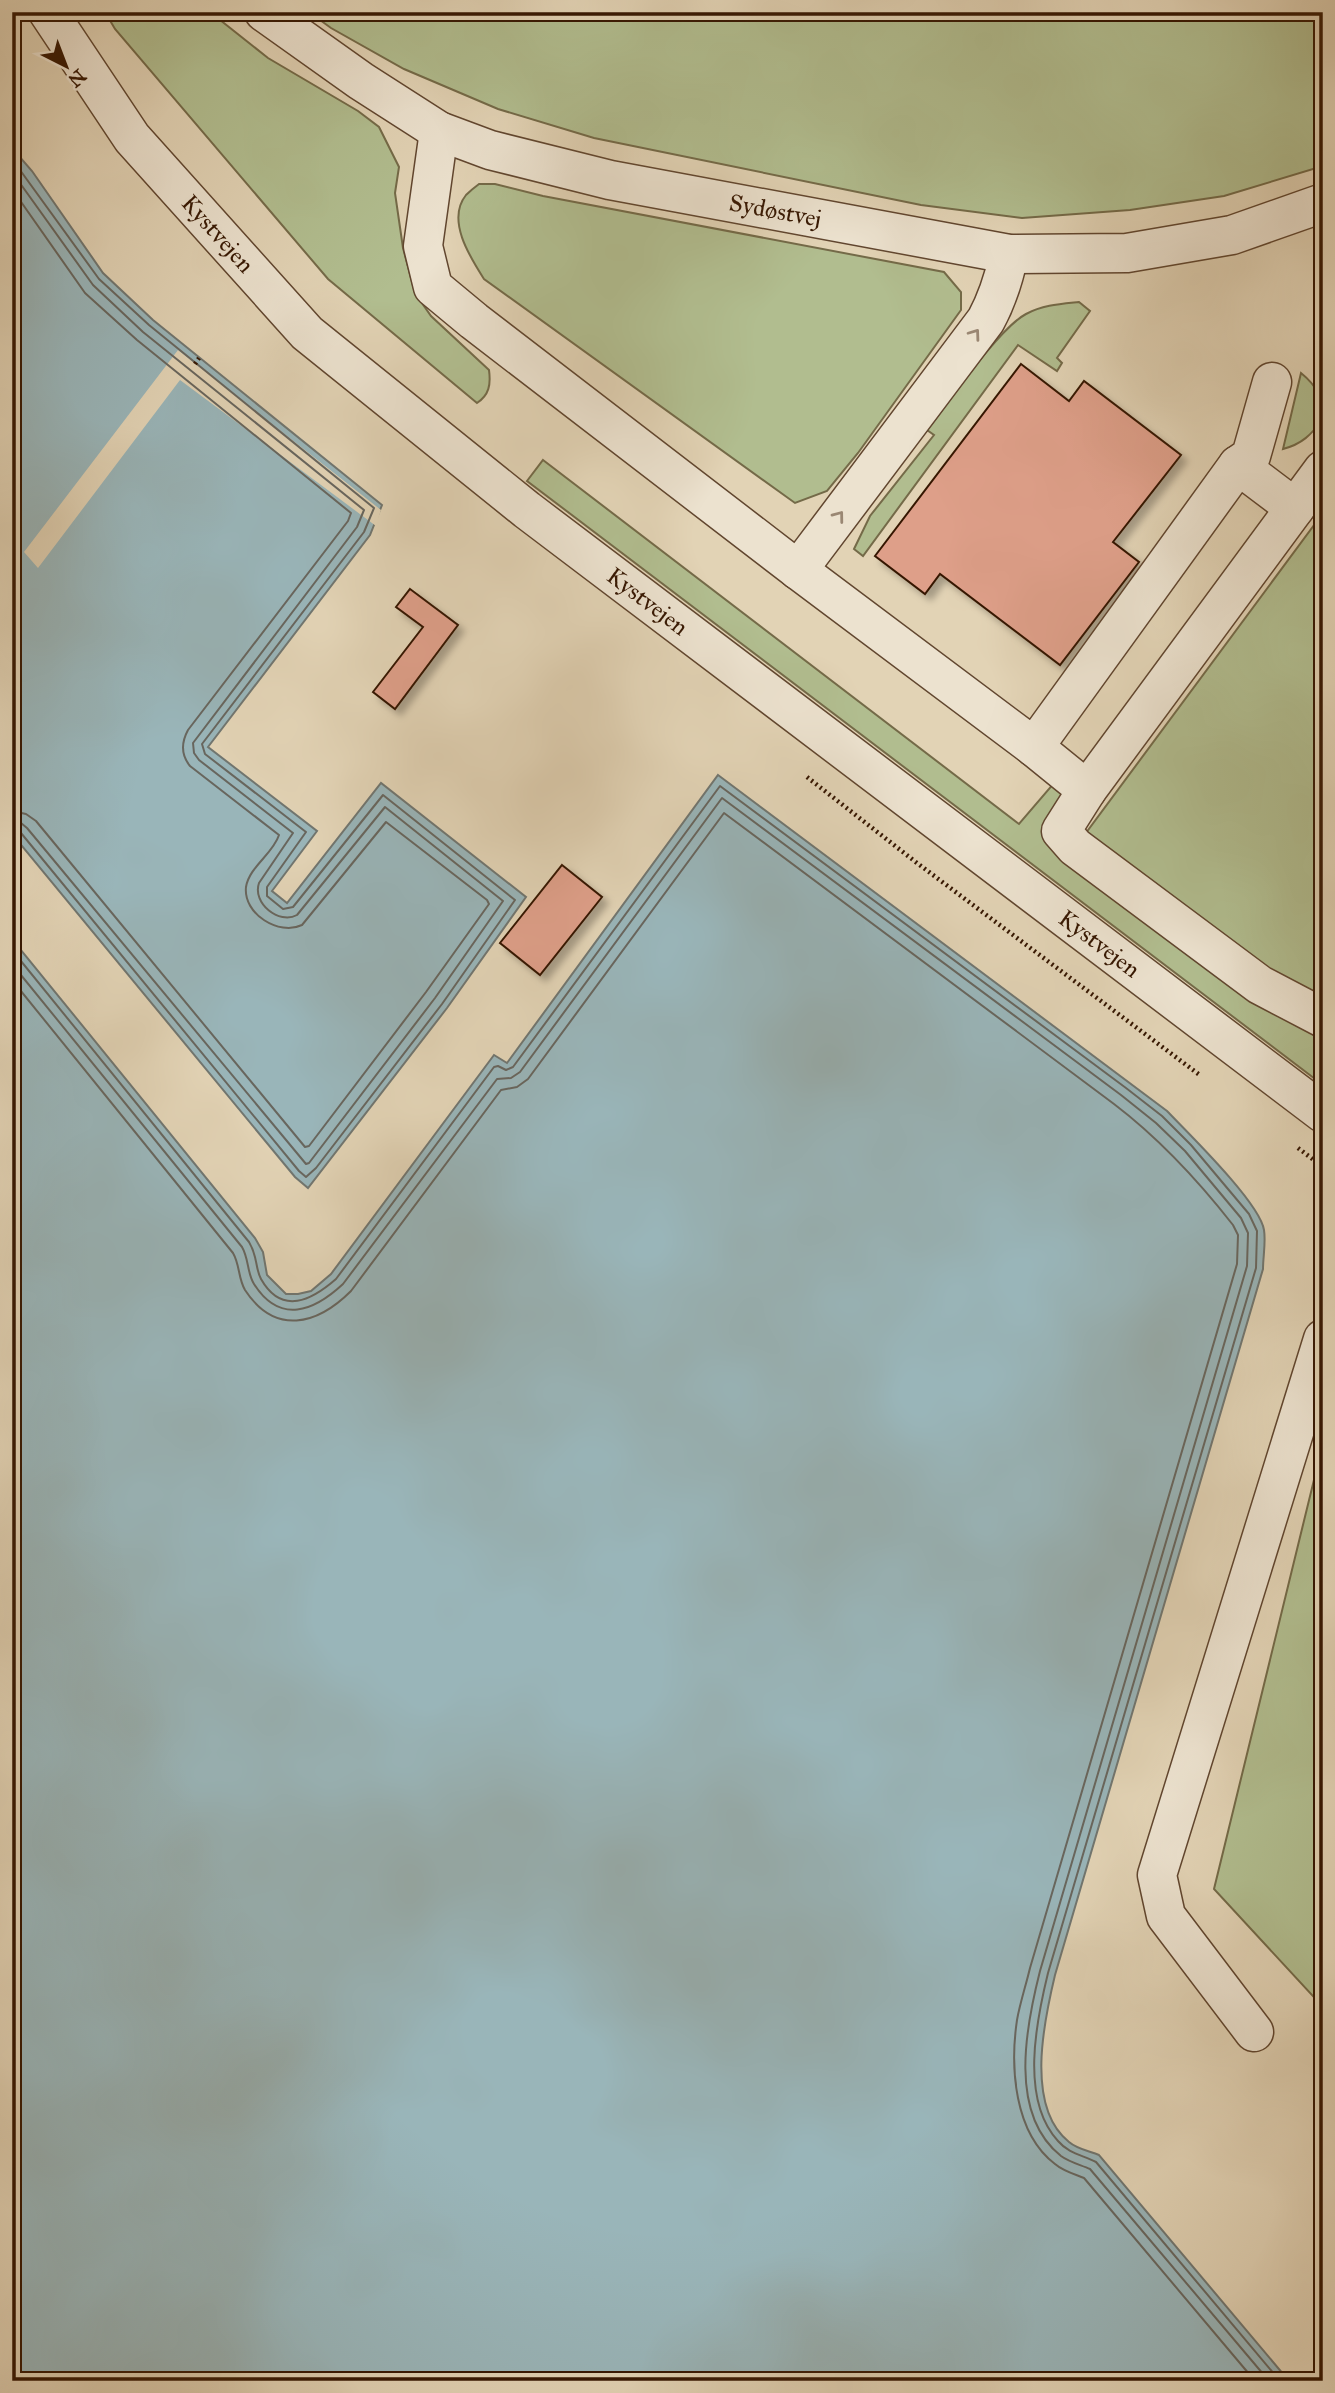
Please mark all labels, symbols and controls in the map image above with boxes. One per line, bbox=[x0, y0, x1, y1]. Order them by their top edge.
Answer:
north arrow bbox=[32, 32, 102, 102]
text: N bbox=[63, 64, 91, 92]
street label: Sydøstvej bbox=[727, 187, 824, 234]
street label: Kystvejen bbox=[175, 188, 261, 279]
one-way arrow bbox=[967, 329, 980, 342]
one-way arrow bbox=[830, 511, 843, 524]
street label: Kystvejen bbox=[601, 561, 694, 642]
street label: Kystvejen bbox=[1053, 903, 1146, 984]

